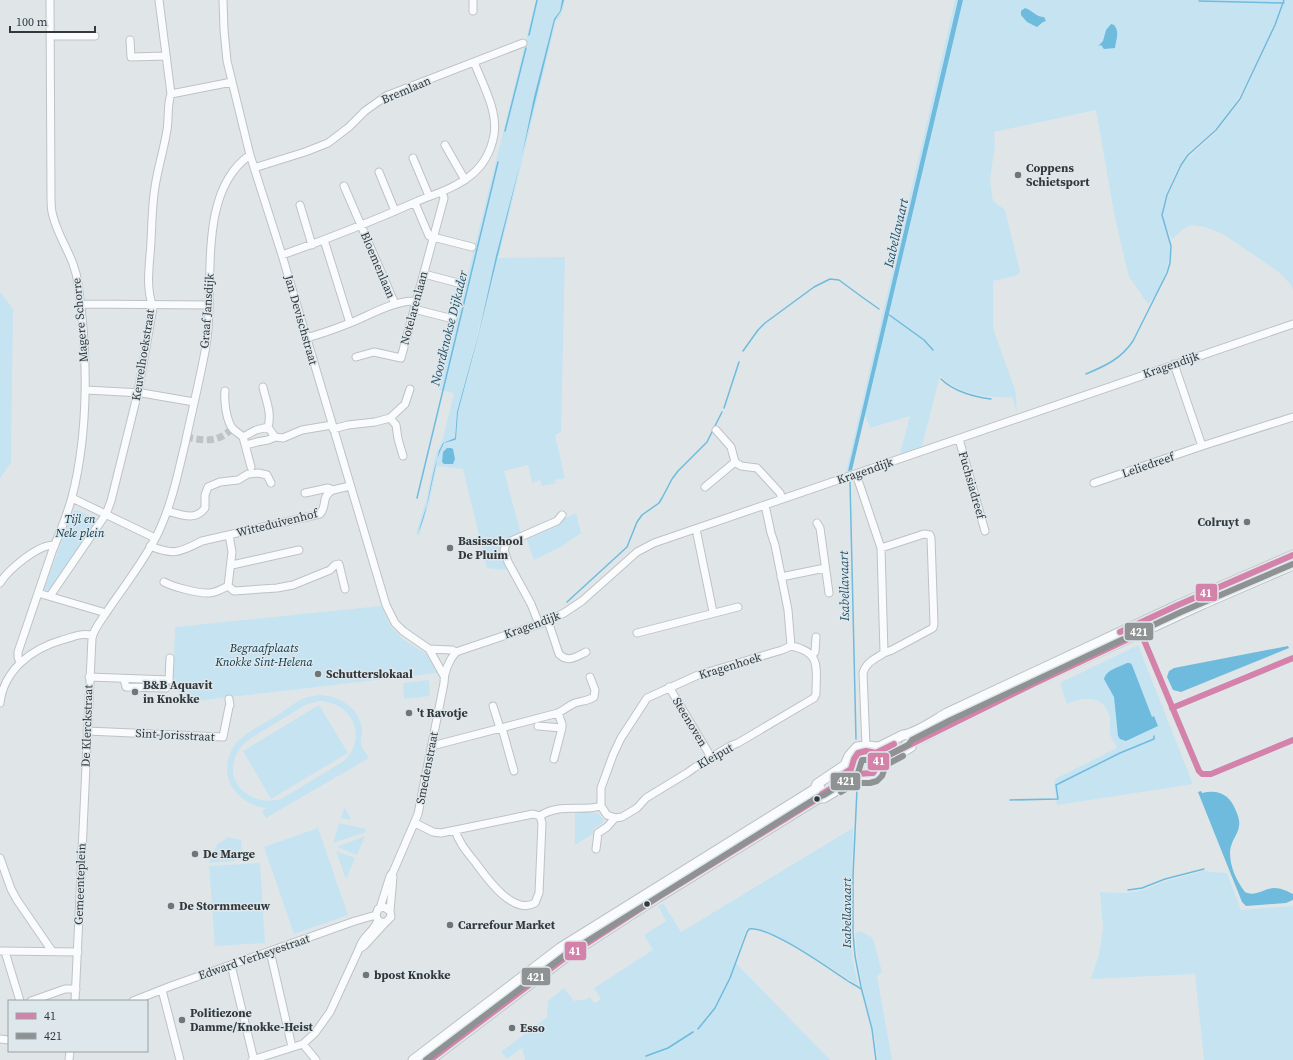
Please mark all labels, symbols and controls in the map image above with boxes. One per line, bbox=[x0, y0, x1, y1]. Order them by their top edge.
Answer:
scale bar bbox=[10, 8, 95, 34]
text: 100 m bbox=[16, 14, 48, 30]
street label: Bremlaan bbox=[379, 72, 433, 108]
place label: Coppens Schietsport bbox=[1026, 160, 1090, 190]
marker: Coppens Schietsport bbox=[1013, 170, 1023, 180]
water label: Isabellavaart bbox=[880, 196, 912, 270]
street label: Bloemenlaan bbox=[357, 229, 399, 301]
water label: Noordknokse Dijkader bbox=[426, 268, 472, 388]
street label: Notelarenlaan bbox=[396, 269, 432, 347]
street label: Graaf Jansdijk bbox=[196, 272, 218, 349]
street label: Jan Devischstraat bbox=[280, 272, 322, 367]
street label: Magere Schorre bbox=[68, 277, 92, 363]
street label: Keuvelhoekstraat bbox=[128, 308, 158, 402]
street label: Kragendijk bbox=[1141, 348, 1202, 382]
street label: Leliedreef bbox=[1120, 448, 1178, 481]
street label: Fuchsiadreef bbox=[955, 449, 990, 522]
street label: Kragendijk bbox=[835, 454, 896, 488]
street label: Witteduivenhof bbox=[235, 505, 321, 541]
park label: Tijl en Nele plein bbox=[54, 511, 105, 541]
place label: Colruyt bbox=[1197, 514, 1240, 530]
marker: Colruyt bbox=[1242, 517, 1252, 527]
place label: Basisschool De Pluim bbox=[458, 533, 523, 563]
marker: Basisschool De Pluim bbox=[445, 543, 455, 553]
water label: Isabellavaart bbox=[835, 550, 853, 622]
line badge: 41 bbox=[1195, 583, 1218, 602]
text: 41 bbox=[1200, 586, 1212, 601]
street label: Kragendijk bbox=[502, 607, 563, 643]
line badge: 421 bbox=[1124, 622, 1154, 641]
text: 421 bbox=[1130, 625, 1148, 640]
park label: Begraafplaats Knokke Sint-Helena bbox=[214, 640, 314, 670]
street label: Kragenhoek bbox=[697, 649, 764, 683]
place label: Schutterslokaal bbox=[326, 666, 413, 682]
marker: Schutterslokaal bbox=[313, 669, 323, 679]
place label: B&B Aquavit in Knokke bbox=[143, 677, 213, 707]
street label: De Klerckstraat bbox=[78, 684, 96, 767]
marker: B&B Aquavit in Knokke bbox=[130, 687, 140, 697]
street label: Steenoven bbox=[669, 694, 711, 750]
place label: 't Ravotje bbox=[417, 705, 468, 721]
marker: 't Ravotje bbox=[404, 708, 414, 718]
street label: Sint-Jorisstraat bbox=[135, 725, 215, 745]
street label: Smedenstraat bbox=[412, 730, 442, 806]
street label: Kleiput bbox=[694, 740, 736, 772]
line badge: 41 bbox=[867, 752, 890, 771]
text: 41 bbox=[873, 754, 885, 769]
line badge: 421 bbox=[830, 772, 861, 791]
text: 421 bbox=[837, 774, 855, 789]
unlabelled marker bbox=[812, 794, 822, 804]
street label: Gemeenteplein bbox=[71, 843, 89, 925]
place label: De Marge bbox=[203, 846, 255, 862]
marker: De Marge bbox=[190, 849, 200, 859]
water label: Isabellavaart bbox=[838, 877, 855, 949]
place label: De Stormmeeuw bbox=[179, 898, 271, 914]
unlabelled marker bbox=[642, 899, 652, 909]
marker: De Stormmeeuw bbox=[166, 901, 176, 911]
place label: Carrefour Market bbox=[458, 917, 556, 933]
marker: Carrefour Market bbox=[445, 920, 455, 930]
street label: Edward Verheyestraat bbox=[196, 930, 312, 984]
line badge: 41 bbox=[564, 941, 587, 961]
text: 41 bbox=[569, 944, 581, 959]
place label: bpost Knokke bbox=[374, 967, 451, 983]
line badge: 421 bbox=[521, 967, 551, 986]
marker: bpost Knokke bbox=[361, 970, 371, 980]
text: 421 bbox=[527, 970, 545, 985]
legend bbox=[8, 1000, 148, 1052]
place label: Politiezone Damme/Knokke-Heist bbox=[190, 1005, 314, 1035]
text: 41 bbox=[44, 1008, 56, 1024]
marker: Politiezone Damme/Knokke-Heist bbox=[177, 1015, 187, 1025]
place label: Esso bbox=[520, 1020, 545, 1036]
marker: Esso bbox=[507, 1023, 517, 1033]
text: 421 bbox=[44, 1028, 62, 1044]

